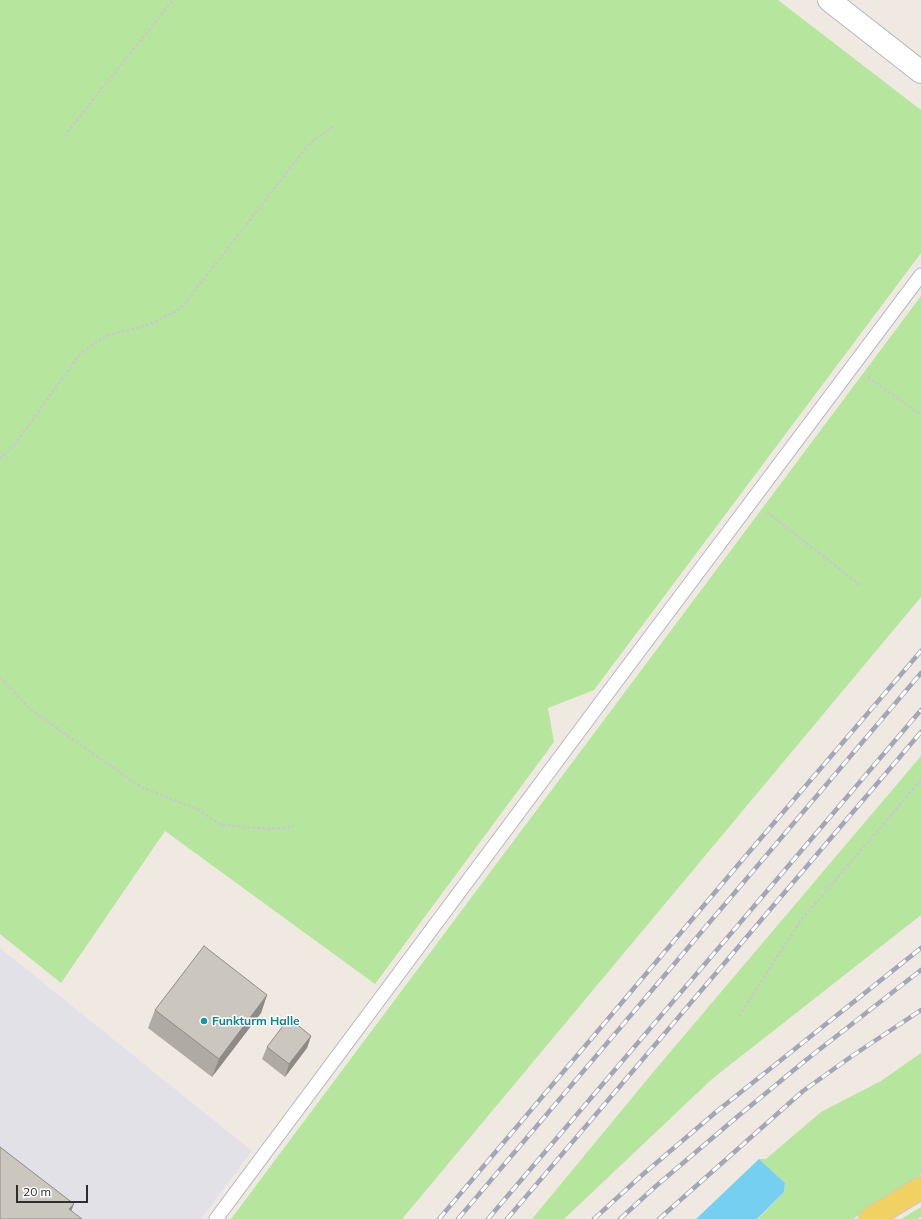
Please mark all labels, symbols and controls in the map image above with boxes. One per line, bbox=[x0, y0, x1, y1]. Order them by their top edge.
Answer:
place label: Funkturm Halle bbox=[212, 1014, 300, 1028]
marker: Funkturm Halle bbox=[199, 1016, 209, 1026]
scale bar bbox=[18, 1177, 90, 1203]
text: 20 m bbox=[23, 1184, 51, 1199]

